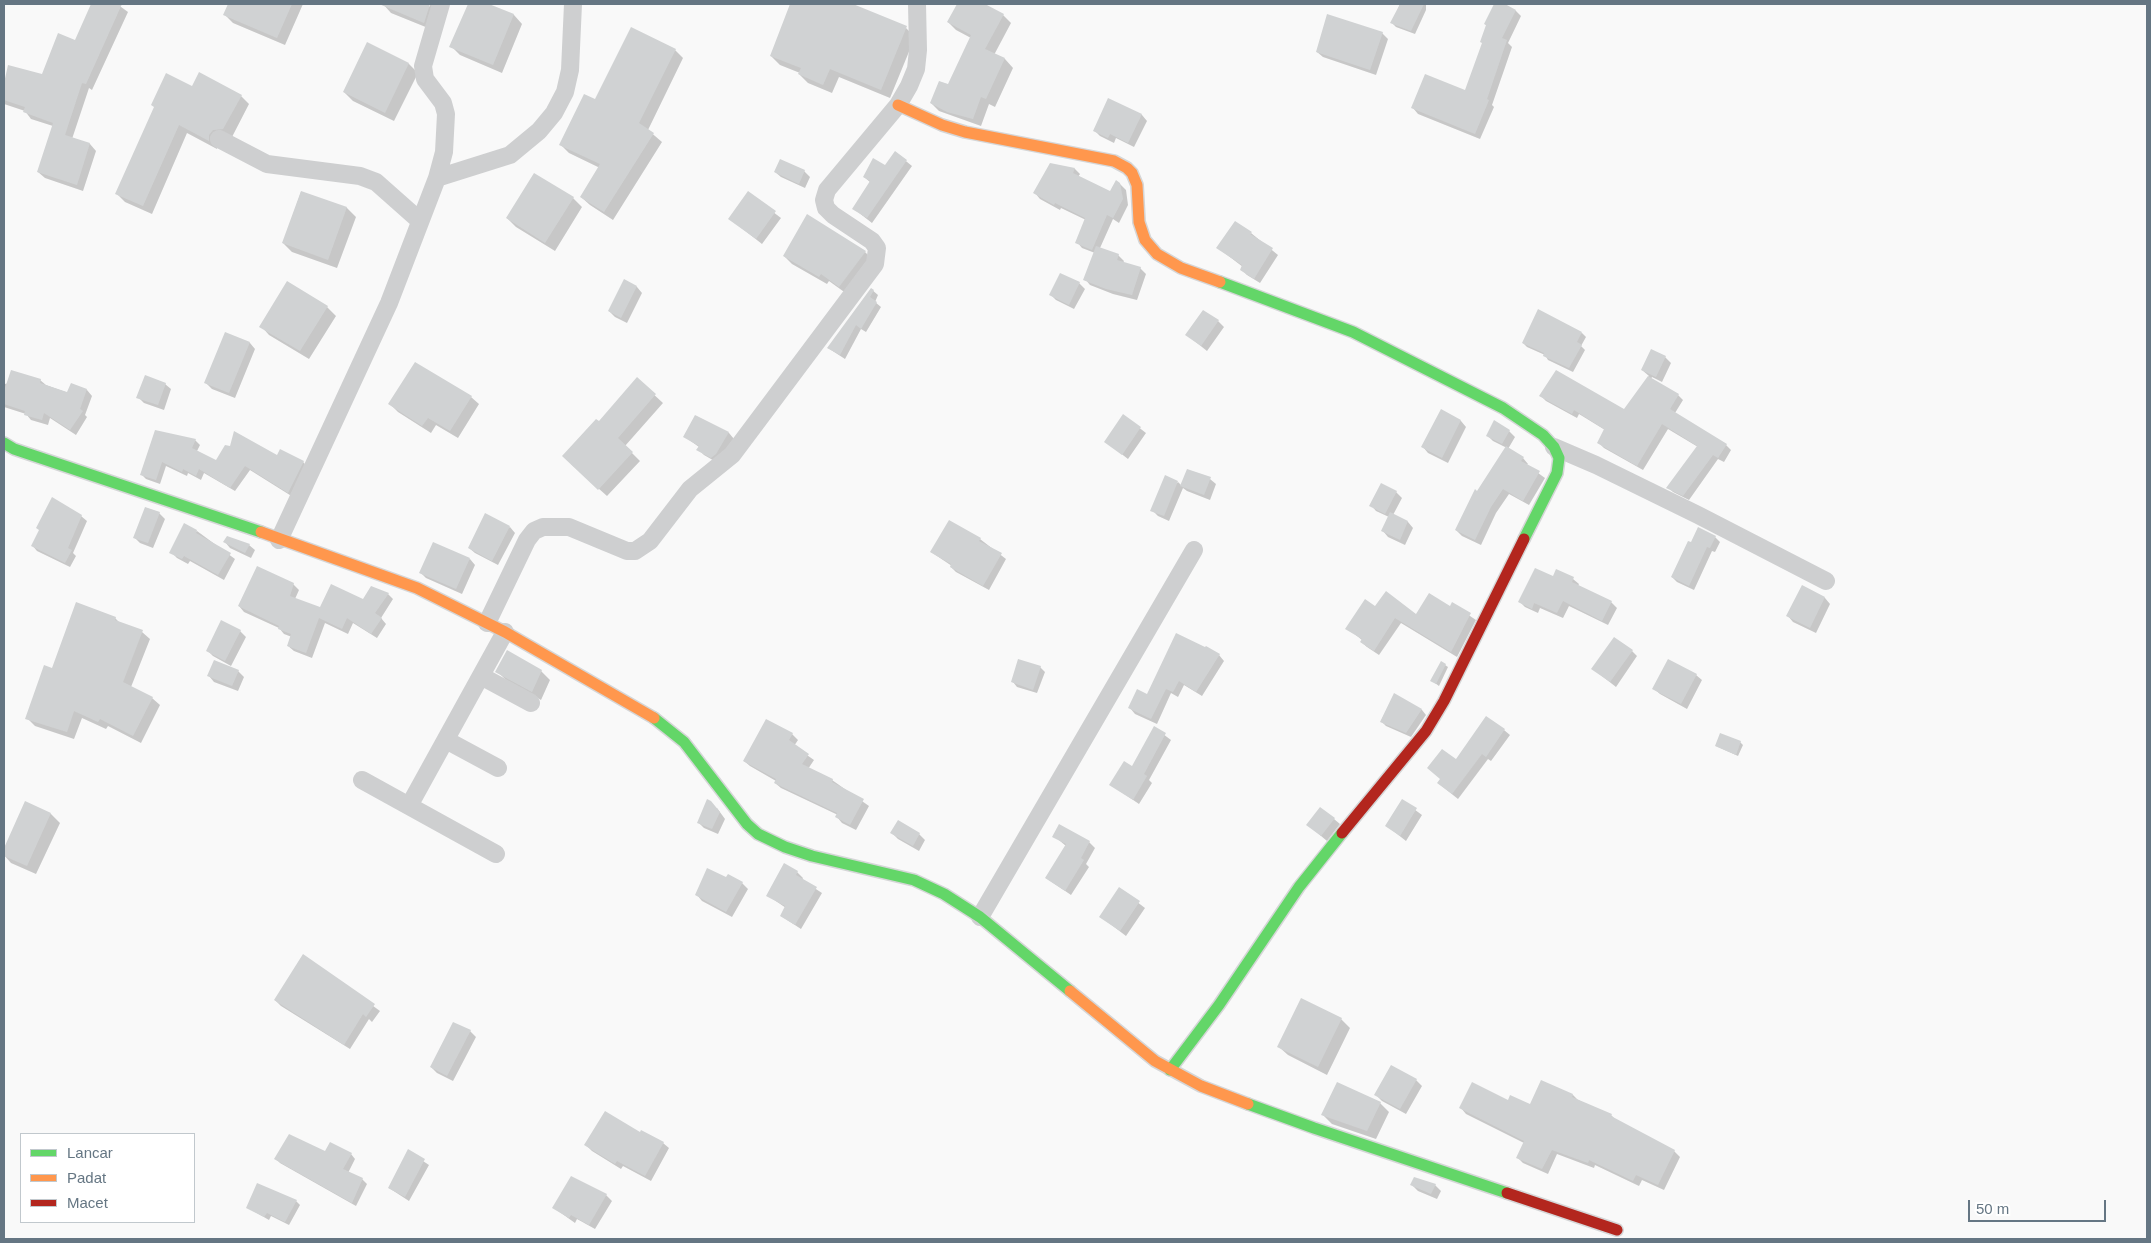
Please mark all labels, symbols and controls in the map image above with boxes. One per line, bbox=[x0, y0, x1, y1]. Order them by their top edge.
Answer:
legend bbox=[20, 1133, 195, 1223]
text: Lancar bbox=[67, 1144, 113, 1161]
text: Padat bbox=[67, 1169, 106, 1186]
scale bar bbox=[1971, 1190, 2108, 1222]
text: Macet bbox=[67, 1194, 108, 1211]
text: 50 m bbox=[1976, 1200, 2009, 1217]

